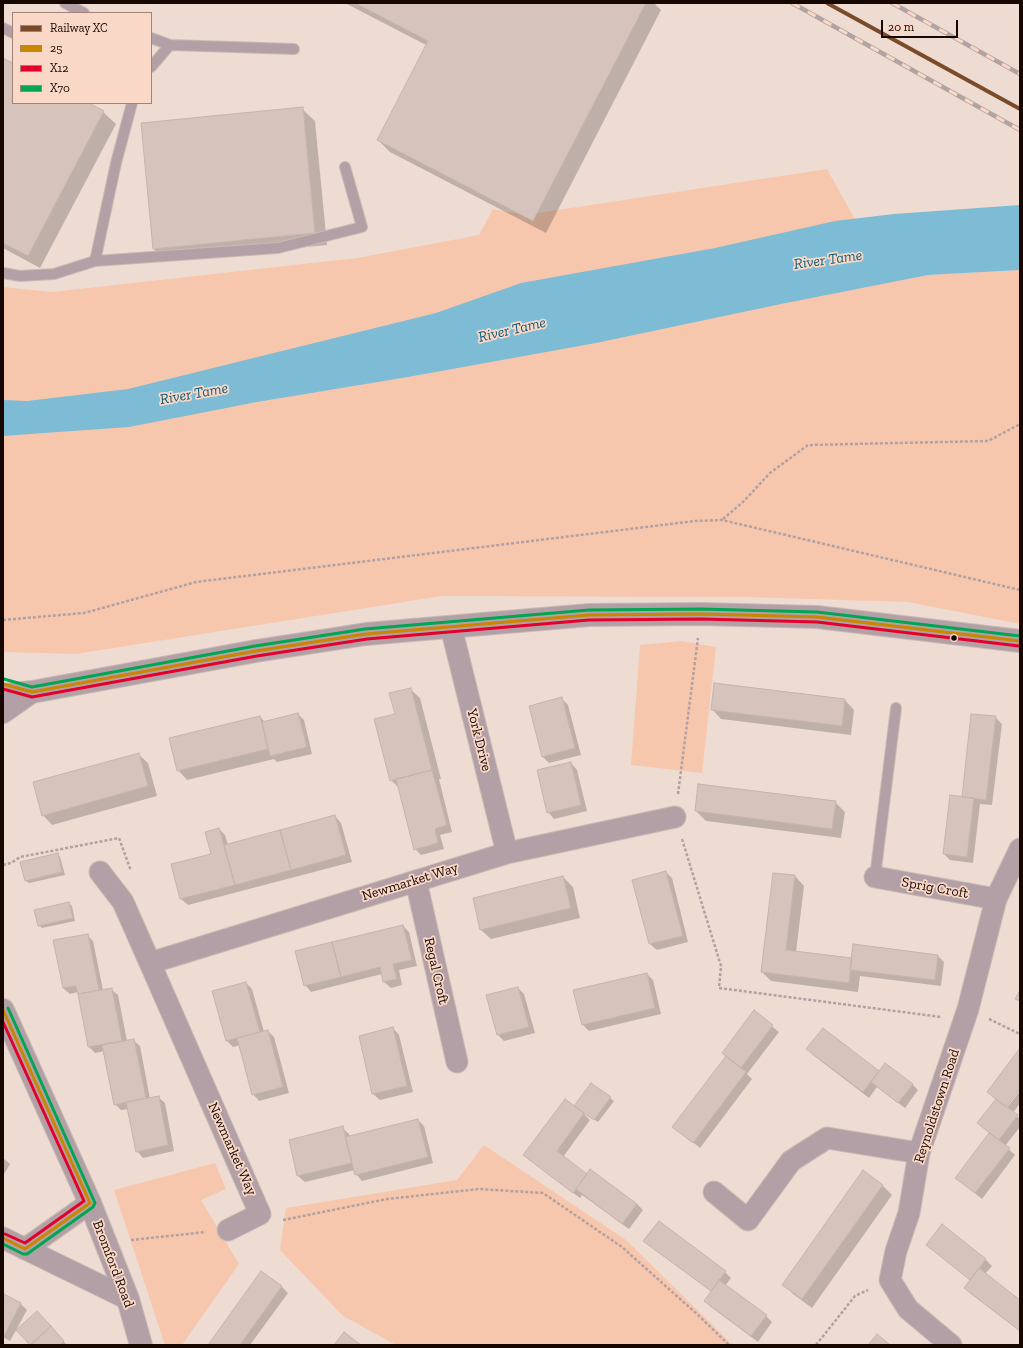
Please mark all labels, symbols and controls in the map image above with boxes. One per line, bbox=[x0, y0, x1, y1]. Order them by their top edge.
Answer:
legend bbox=[12, 12, 152, 104]
scale bar bbox=[883, 12, 960, 38]
text: 20 m bbox=[888, 20, 914, 34]
text: Railway XC bbox=[50, 21, 108, 35]
text: 25 bbox=[50, 41, 62, 55]
text: X12 bbox=[50, 61, 68, 75]
text: X70 bbox=[50, 81, 70, 95]
water label: River Tame bbox=[793, 246, 863, 274]
water label: River Tame bbox=[476, 313, 548, 347]
water label: River Tame bbox=[159, 379, 229, 409]
unlabelled marker bbox=[949, 633, 959, 643]
street label: York Drive bbox=[463, 707, 495, 773]
street label: Newmarket Way bbox=[360, 859, 460, 905]
street label: Sprig Croft bbox=[900, 874, 970, 902]
street label: Regal Croft bbox=[420, 936, 452, 1006]
street label: Reynoldstown Road bbox=[911, 1047, 963, 1165]
street label: Newmarket Way bbox=[204, 1100, 260, 1198]
street label: Bromford Road bbox=[89, 1218, 137, 1310]

